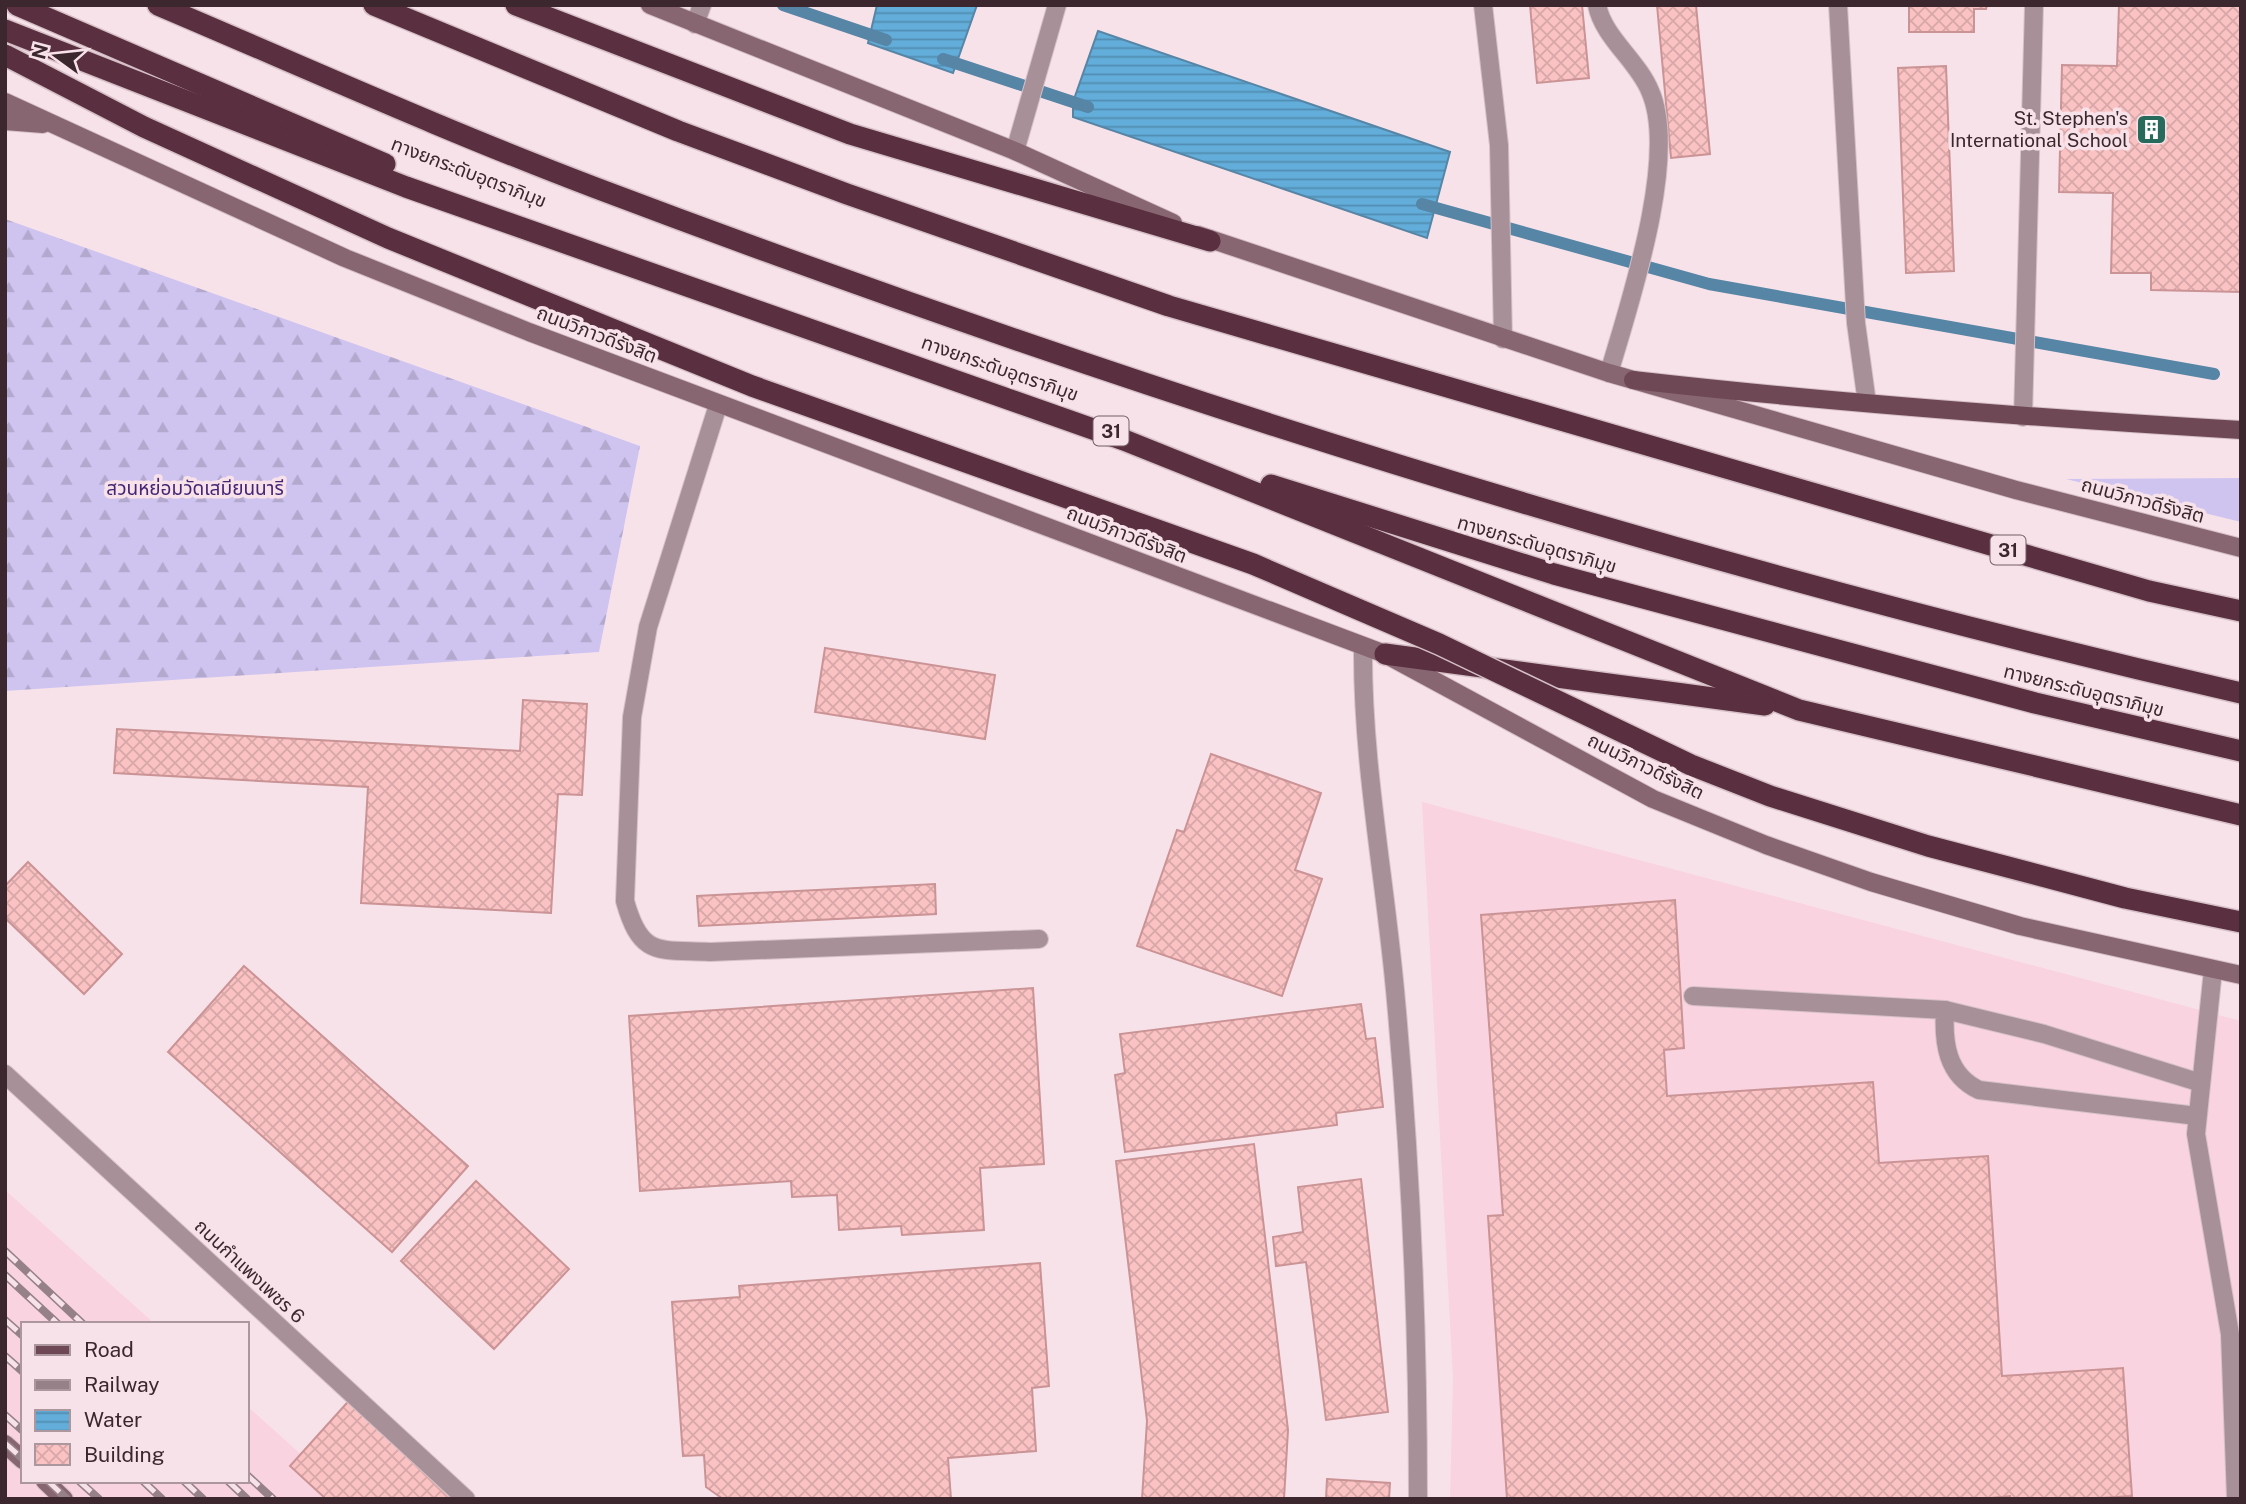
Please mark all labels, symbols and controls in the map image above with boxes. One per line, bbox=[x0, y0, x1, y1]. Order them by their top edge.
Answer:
north arrow bbox=[21, 21, 91, 91]
text: N bbox=[27, 42, 52, 62]
place label: St. Stephen's International School bbox=[1950, 107, 2128, 151]
building icon: St. Stephen's International School bbox=[2134, 112, 2168, 146]
street label: ทางยกระดับอุตราภิมุข bbox=[388, 132, 550, 213]
street label: ถนนวิภาวดีรังสิต bbox=[534, 301, 660, 367]
street label: ทางยกระดับอุตราภิมุข bbox=[918, 331, 1081, 406]
road number: 31 bbox=[1094, 416, 1128, 446]
street label: ถนนวิภาวดีรังสิต bbox=[2079, 473, 2207, 527]
park label: สวนหย่อมวัดเสมียนนารี bbox=[106, 477, 284, 499]
street label: ถนนวิภาวดีรังสิต bbox=[1064, 501, 1190, 567]
street label: ทางยกระดับอุตราภิมุข bbox=[1455, 511, 1619, 578]
road number: 31 bbox=[1990, 536, 2025, 564]
street label: ทางยกระดับอุตราภิมุข bbox=[2001, 659, 2166, 722]
street label: ถนนวิภาวดีรังสิต bbox=[1584, 728, 1708, 804]
street label: ถนนกำแพงเพชร 6 bbox=[190, 1214, 310, 1328]
legend bbox=[21, 1322, 248, 1483]
text: Road bbox=[84, 1337, 134, 1362]
text: Railway bbox=[84, 1372, 160, 1397]
text: Water bbox=[84, 1407, 142, 1432]
text: Building bbox=[84, 1442, 165, 1467]

